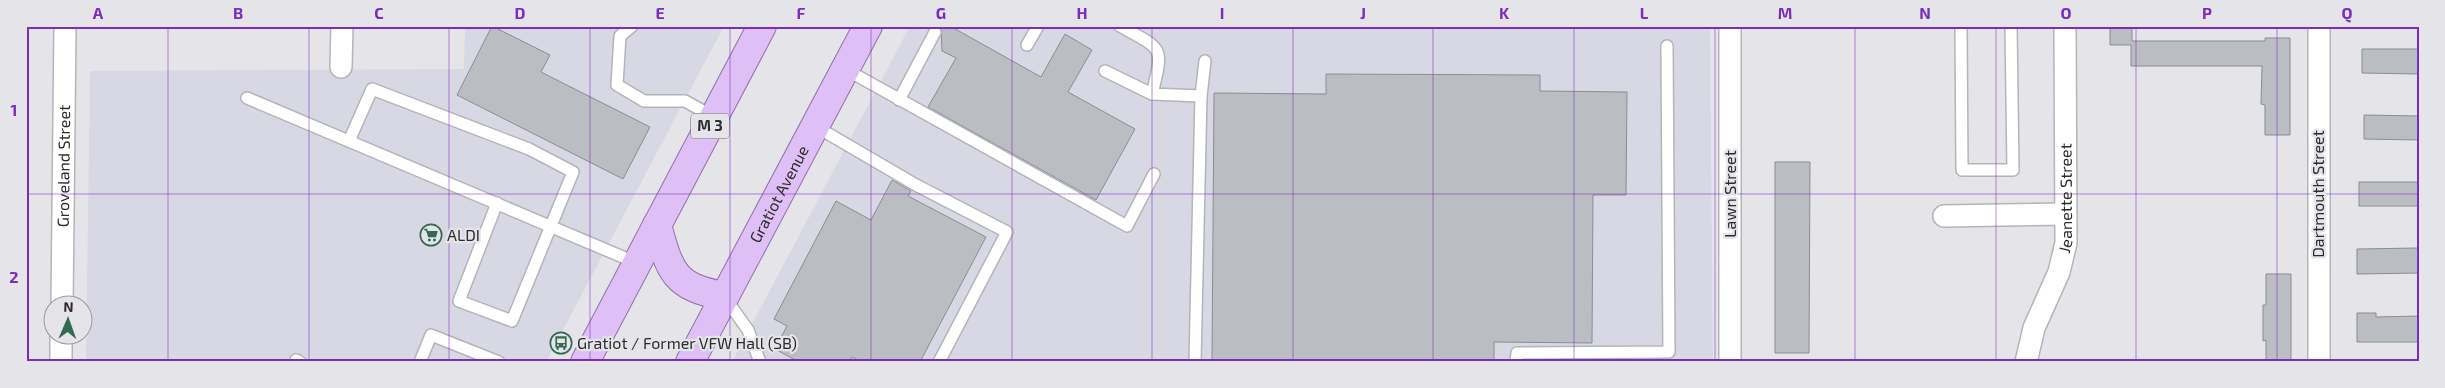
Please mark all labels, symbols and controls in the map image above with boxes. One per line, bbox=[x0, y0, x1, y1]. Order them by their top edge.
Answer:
text: A bbox=[93, 3, 104, 22]
text: B bbox=[233, 3, 243, 22]
text: C bbox=[374, 3, 384, 22]
text: D bbox=[515, 3, 526, 22]
text: E bbox=[655, 3, 665, 22]
text: F bbox=[797, 3, 806, 22]
text: G bbox=[936, 3, 946, 22]
text: H bbox=[1076, 3, 1088, 22]
text: I bbox=[1220, 3, 1224, 22]
text: J bbox=[1360, 3, 1366, 22]
text: K bbox=[1499, 3, 1510, 22]
text: L bbox=[1640, 3, 1649, 22]
text: M bbox=[1778, 3, 1792, 22]
text: N bbox=[1919, 3, 1931, 22]
text: O bbox=[2060, 3, 2072, 22]
text: P bbox=[2202, 3, 2212, 22]
text: Q bbox=[2341, 3, 2353, 23]
text: 1 bbox=[11, 100, 17, 119]
street label: Groveland Street bbox=[53, 105, 73, 227]
road number: M 3 bbox=[691, 114, 729, 138]
street label: Dartmouth Street bbox=[2308, 130, 2327, 258]
street label: Gratiot Avenue bbox=[745, 142, 812, 246]
street label: Jeanette Street bbox=[2054, 143, 2076, 255]
street label: Lawn Street bbox=[1720, 150, 1739, 238]
supermarket icon: ALDI bbox=[419, 223, 443, 247]
place label: ALDI bbox=[447, 225, 480, 244]
text: 2 bbox=[9, 267, 19, 286]
north arrow bbox=[42, 296, 92, 346]
text: N bbox=[63, 298, 74, 315]
bus stop icon: Gratiot / Former VFW Hall (SB) bbox=[549, 331, 573, 355]
place label: Gratiot / Former VFW Hall (SB) bbox=[577, 333, 797, 352]

